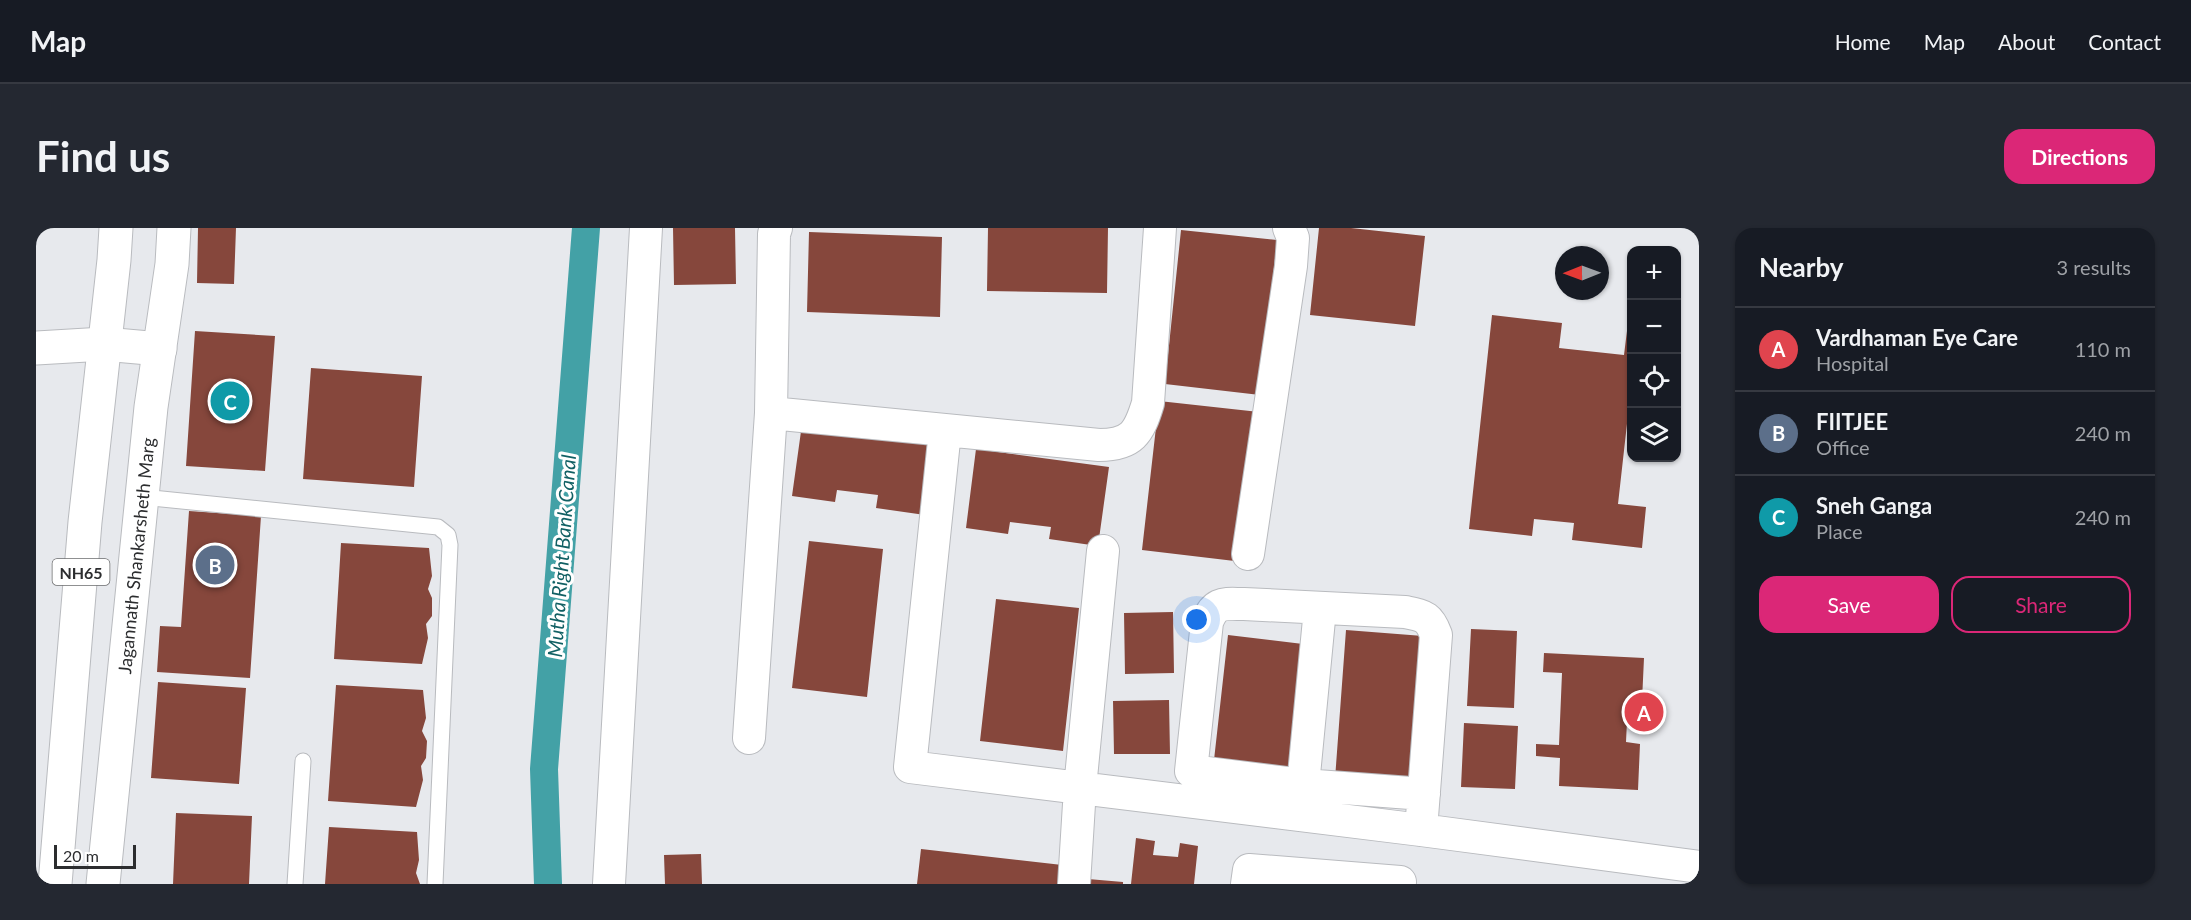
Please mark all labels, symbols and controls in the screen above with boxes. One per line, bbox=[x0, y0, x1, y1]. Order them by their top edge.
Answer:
text: Map bbox=[30, 24, 86, 58]
text: Home bbox=[1835, 29, 1891, 54]
text: Map bbox=[1924, 29, 1965, 54]
text: About bbox=[1998, 29, 2055, 54]
text: Contact bbox=[2088, 29, 2161, 54]
button: Directions bbox=[2004, 129, 2155, 184]
text: Find us bbox=[36, 131, 170, 181]
north arrow bbox=[1555, 246, 1609, 300]
map controls bbox=[1627, 246, 1681, 462]
button: + bbox=[1627, 246, 1681, 300]
text: Nearby bbox=[1759, 251, 1844, 283]
text: 3 results bbox=[2056, 255, 2131, 279]
button: − bbox=[1627, 300, 1681, 354]
text: Vardhaman Eye Care bbox=[1816, 324, 2018, 351]
text: A bbox=[1772, 337, 1785, 361]
text: 110 m bbox=[2075, 337, 2131, 361]
text: Hospital bbox=[1816, 351, 1889, 375]
button: locate bbox=[1627, 354, 1681, 408]
pin: C bbox=[210, 378, 250, 423]
button: layers bbox=[1627, 408, 1681, 462]
text: FIITJEE bbox=[1816, 408, 1888, 435]
text: B bbox=[1772, 421, 1785, 445]
text: 240 m bbox=[2075, 421, 2131, 445]
text: Office bbox=[1816, 435, 1870, 459]
street label: Jagannath Shankarsheth Marg bbox=[113, 436, 159, 675]
water label: Mutha Right Bank Canal bbox=[542, 453, 580, 658]
text: Sneh Ganga bbox=[1816, 492, 1932, 519]
text: C bbox=[1772, 505, 1785, 529]
text: 240 m bbox=[2075, 505, 2131, 529]
text: Place bbox=[1816, 519, 1863, 543]
pin: B bbox=[196, 542, 234, 588]
road number: NH65 bbox=[52, 559, 110, 585]
button: Save bbox=[1759, 576, 1939, 633]
button: Share bbox=[1951, 576, 2131, 633]
your location bbox=[1182, 605, 1211, 634]
pin: A bbox=[1624, 690, 1664, 734]
scale bar bbox=[54, 842, 136, 870]
text: 20 m bbox=[63, 846, 99, 865]

